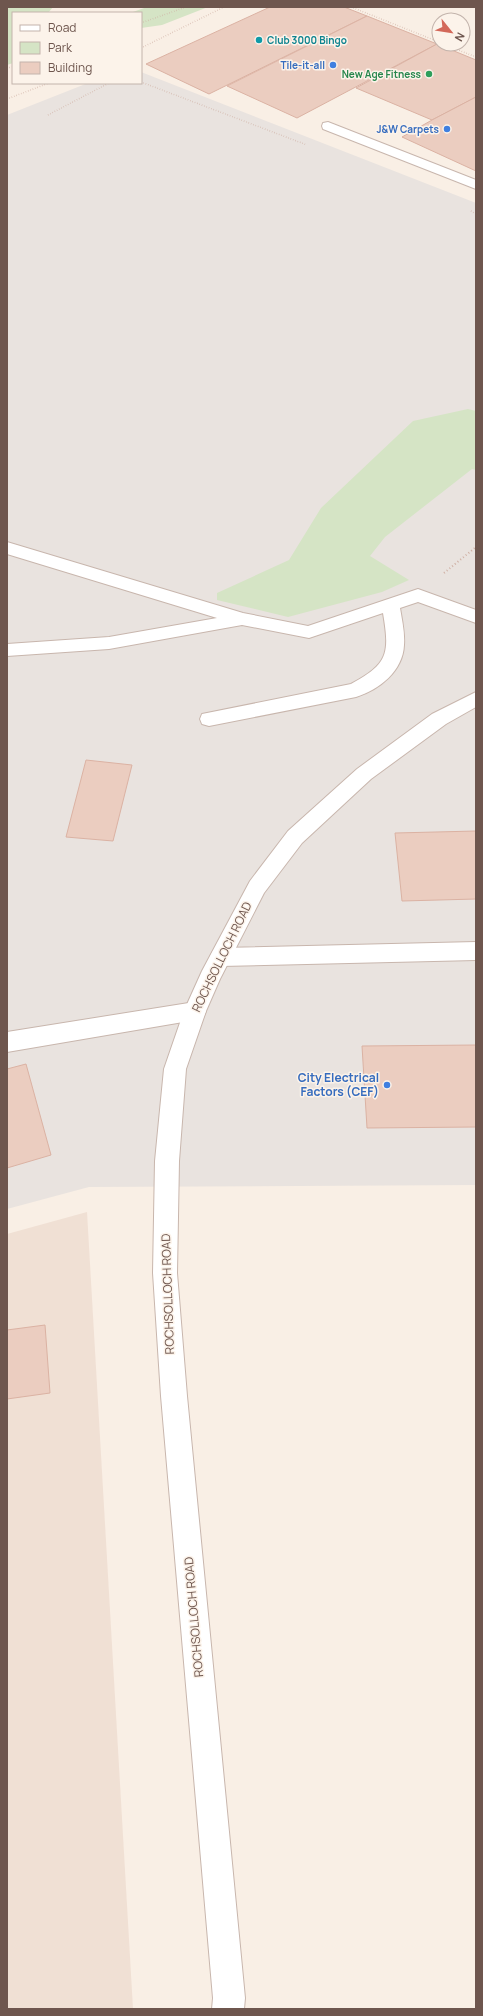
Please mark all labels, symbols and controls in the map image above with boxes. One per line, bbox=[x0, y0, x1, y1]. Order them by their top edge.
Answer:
legend bbox=[12, 12, 142, 84]
north arrow bbox=[431, 12, 471, 52]
text: Road bbox=[48, 19, 76, 36]
text: N bbox=[452, 30, 469, 45]
place label: Club 3000 Bingo bbox=[267, 33, 347, 47]
marker: Club 3000 Bingo bbox=[254, 35, 264, 45]
text: Park bbox=[48, 39, 73, 56]
place label: Tile-it-all bbox=[280, 58, 325, 72]
text: Building bbox=[48, 59, 92, 76]
marker: Tile-it-all bbox=[328, 60, 338, 70]
place label: New Age Fitness bbox=[342, 67, 422, 81]
marker: New Age Fitness bbox=[424, 69, 434, 79]
place label: J&W Carpets bbox=[376, 122, 440, 136]
marker: J&W Carpets bbox=[442, 124, 452, 134]
street label: ROCHSOLLOCH ROAD bbox=[187, 899, 256, 1015]
place label: City Electrical Factors (CEF) bbox=[298, 1069, 379, 1100]
marker: City Electrical Factors (CEF) bbox=[382, 1080, 392, 1090]
street label: ROCHSOLLOCH ROAD bbox=[157, 1233, 178, 1355]
street label: ROCHSOLLOCH ROAD bbox=[180, 1556, 207, 1678]

